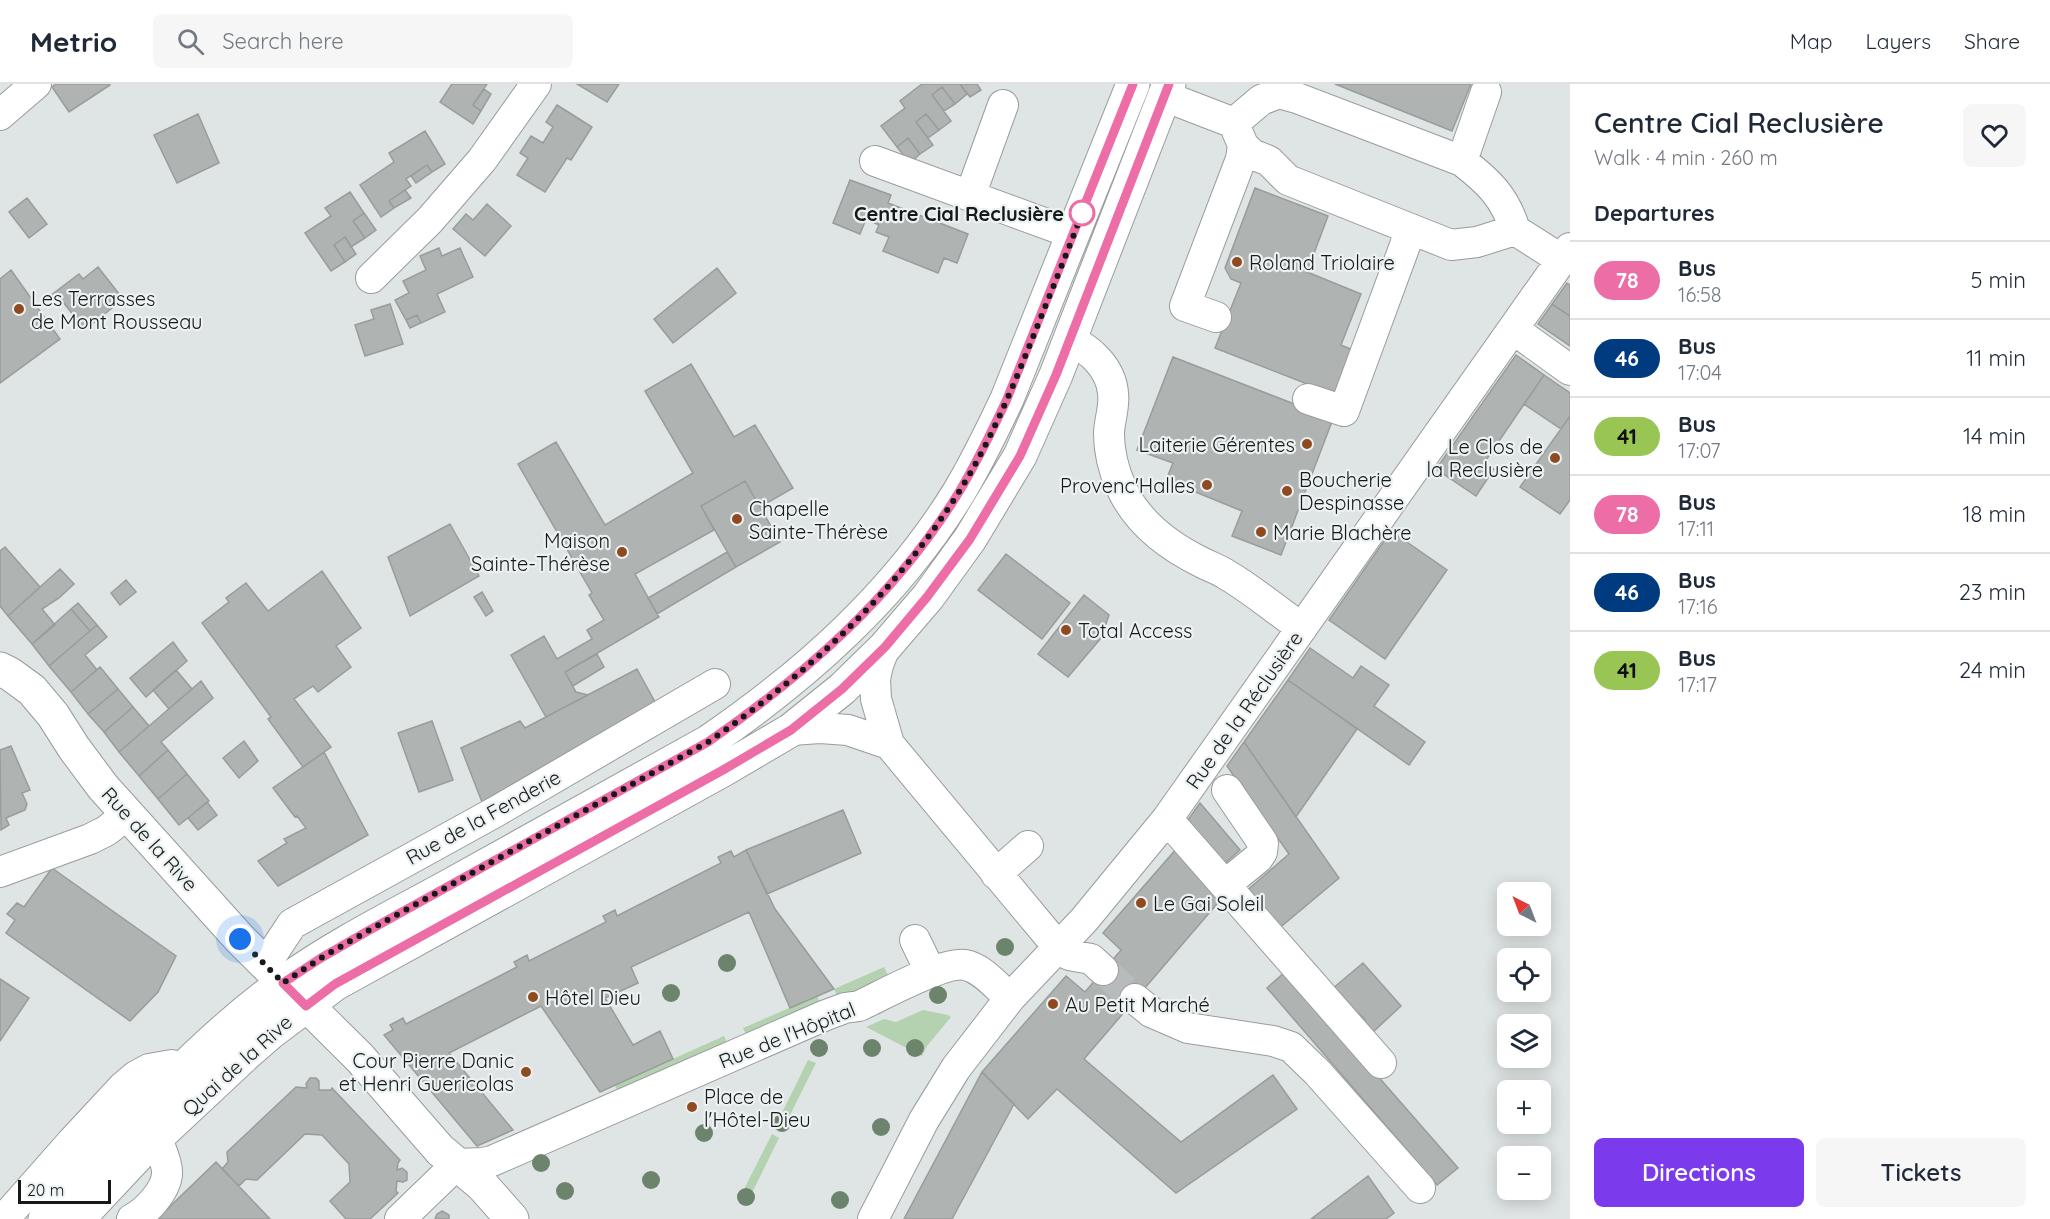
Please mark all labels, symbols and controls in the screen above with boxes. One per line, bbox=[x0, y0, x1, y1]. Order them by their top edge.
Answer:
search box bbox=[153, 14, 573, 68]
text: Metrio bbox=[30, 24, 117, 59]
icon: search bbox=[174, 25, 207, 58]
text: Search here bbox=[222, 27, 344, 55]
text: Map bbox=[1790, 28, 1833, 54]
text: Layers bbox=[1866, 28, 1931, 54]
text: Share bbox=[1964, 28, 2020, 54]
button: heart bbox=[1963, 104, 2026, 167]
text: Centre Cial Reclusière bbox=[1594, 105, 1884, 140]
text: Walk · 4 min · 260 m bbox=[1594, 145, 1778, 170]
text: Departures bbox=[1594, 199, 1715, 227]
marker: Centre Cial Reclusière bbox=[1069, 200, 1095, 226]
place label: Centre Cial Reclusière bbox=[854, 201, 1064, 226]
place label: Roland Triolaire bbox=[1249, 250, 1395, 275]
text: Bus bbox=[1678, 254, 1716, 282]
marker: Roland Triolaire bbox=[1230, 255, 1244, 269]
text: 5 min bbox=[1971, 266, 2026, 294]
text: 78 bbox=[1615, 267, 1639, 293]
text: 16:58 bbox=[1678, 282, 1722, 307]
place label: Les Terrasses de Mont Rousseau bbox=[31, 286, 203, 334]
marker: Les Terrasses de Mont Rousseau bbox=[12, 302, 26, 316]
text: Bus bbox=[1678, 332, 1716, 360]
text: 11 min bbox=[1966, 344, 2026, 372]
text: 46 bbox=[1615, 345, 1639, 371]
text: 17:04 bbox=[1678, 360, 1722, 385]
text: Bus bbox=[1678, 410, 1716, 438]
text: 14 min bbox=[1963, 422, 2026, 450]
text: 41 bbox=[1617, 423, 1637, 449]
place label: Laiterie Gérentes bbox=[1139, 432, 1295, 457]
place label: Le Clos de la Reclusière bbox=[1426, 434, 1543, 482]
marker: Laiterie Gérentes bbox=[1300, 437, 1314, 451]
text: 17:07 bbox=[1678, 438, 1720, 463]
marker: Le Clos de la Reclusière bbox=[1548, 451, 1562, 465]
place label: Boucherie Despinasse bbox=[1299, 467, 1404, 515]
place label: Provenc'Halles bbox=[1060, 473, 1195, 498]
marker: Provenc'Halles bbox=[1200, 478, 1214, 492]
marker: Boucherie Despinasse bbox=[1280, 484, 1294, 498]
text: Bus bbox=[1678, 488, 1716, 516]
place label: Chapelle Sainte-Thérèse bbox=[749, 496, 888, 544]
text: 18 min bbox=[1962, 500, 2026, 528]
text: 78 bbox=[1615, 501, 1639, 527]
marker: Chapelle Sainte-Thérèse bbox=[730, 512, 744, 526]
text: 17:11 bbox=[1678, 516, 1714, 541]
place label: Marie Blachère bbox=[1273, 520, 1412, 545]
marker: Marie Blachère bbox=[1254, 525, 1268, 539]
place label: Maison Sainte-Thérèse bbox=[471, 528, 610, 576]
marker: Maison Sainte-Thérèse bbox=[615, 545, 629, 559]
text: Bus bbox=[1678, 566, 1716, 594]
text: 23 min bbox=[1959, 578, 2026, 606]
text: 46 bbox=[1615, 579, 1639, 605]
text: 17:16 bbox=[1678, 594, 1718, 619]
place label: Total Access bbox=[1078, 618, 1192, 643]
marker: Total Access bbox=[1059, 623, 1073, 637]
street label: Rue de la Réclusière bbox=[1180, 626, 1308, 794]
text: Bus bbox=[1678, 644, 1716, 672]
text: 24 min bbox=[1959, 656, 2026, 684]
text: 41 bbox=[1617, 657, 1637, 683]
text: 17:17 bbox=[1678, 672, 1717, 697]
street label: Rue de la Fenderie bbox=[401, 764, 565, 870]
street label: Rue de la Rive bbox=[97, 782, 203, 896]
north arrow bbox=[1497, 882, 1551, 936]
map controls bbox=[1497, 882, 1551, 1200]
place label: Le Gai Soleil bbox=[1153, 891, 1264, 916]
marker: Le Gai Soleil bbox=[1134, 896, 1148, 910]
your location bbox=[225, 924, 255, 954]
button: locate bbox=[1497, 948, 1551, 1002]
place label: Hôtel Dieu bbox=[545, 985, 641, 1010]
marker: Hôtel Dieu bbox=[526, 990, 540, 1004]
place label: Au Petit Marché bbox=[1065, 992, 1210, 1017]
street label: Rue de l'Hôpital bbox=[715, 996, 859, 1074]
marker: Au Petit Marché bbox=[1046, 997, 1060, 1011]
street label: Quai de la Rive bbox=[177, 1009, 297, 1121]
button: layers bbox=[1497, 1014, 1551, 1068]
place label: Cour Pierre Danic et Henri Guericolas bbox=[339, 1048, 514, 1096]
marker: Cour Pierre Danic et Henri Guericolas bbox=[519, 1065, 533, 1079]
button: + bbox=[1497, 1080, 1551, 1134]
place label: Place de l'Hôtel-Dieu bbox=[704, 1084, 811, 1132]
marker: Place de l'Hôtel-Dieu bbox=[685, 1100, 699, 1114]
button: Directions bbox=[1594, 1138, 1804, 1207]
button: Tickets bbox=[1816, 1138, 2026, 1207]
button: − bbox=[1497, 1146, 1551, 1200]
scale bar bbox=[18, 1177, 111, 1204]
text: 20 m bbox=[27, 1180, 64, 1200]

